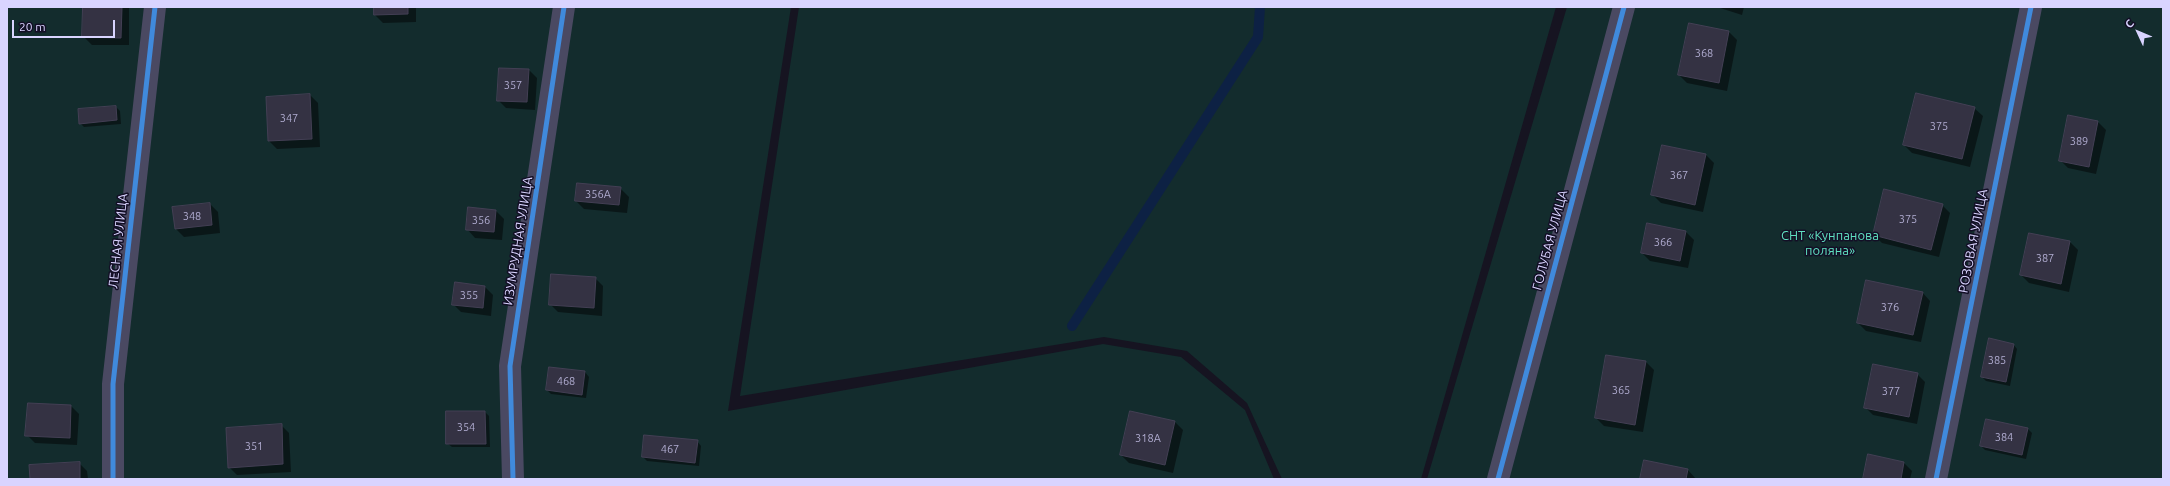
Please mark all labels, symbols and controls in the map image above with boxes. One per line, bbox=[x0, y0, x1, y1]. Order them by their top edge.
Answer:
scale bar bbox=[14, 12, 117, 38]
north arrow bbox=[2118, 12, 2158, 52]
text: С bbox=[2123, 17, 2136, 30]
text: 20 m bbox=[19, 20, 46, 33]
house number: 368 bbox=[1695, 46, 1713, 60]
house number: 357 bbox=[504, 78, 522, 92]
house number: 347 bbox=[280, 111, 298, 125]
house number: 375 bbox=[1930, 119, 1948, 133]
house number: 389 bbox=[2070, 134, 2088, 148]
house number: 367 bbox=[1670, 168, 1688, 182]
street label: ИЗУМРУДНАЯ УЛИЦА bbox=[500, 175, 536, 307]
house number: 356А bbox=[585, 187, 611, 201]
street label: ГОЛУБАЯ УЛИЦА bbox=[1529, 188, 1571, 292]
street label: РОЗОВАЯ УЛИЦА bbox=[1955, 188, 1991, 294]
street label: ЛЕСНАЯ УЛИЦА bbox=[105, 193, 131, 289]
house number: 348 bbox=[183, 209, 201, 223]
house number: 375 bbox=[1899, 212, 1917, 226]
house number: 356 bbox=[472, 213, 490, 227]
park label: СНТ «Кунпанова поляна» bbox=[1781, 228, 1879, 259]
house number: 366 bbox=[1654, 235, 1672, 249]
house number: 387 bbox=[2036, 251, 2054, 265]
house number: 355 bbox=[460, 288, 478, 302]
house number: 376 bbox=[1881, 300, 1899, 314]
house number: 385 bbox=[1988, 353, 2006, 367]
house number: 468 bbox=[557, 374, 575, 388]
house number: 365 bbox=[1612, 383, 1630, 397]
house number: 377 bbox=[1882, 384, 1900, 398]
house number: 354 bbox=[457, 420, 475, 434]
house number: 384 bbox=[1995, 430, 2013, 444]
house number: 318А bbox=[1135, 431, 1161, 445]
house number: 351 bbox=[245, 439, 263, 453]
house number: 467 bbox=[661, 442, 679, 456]

